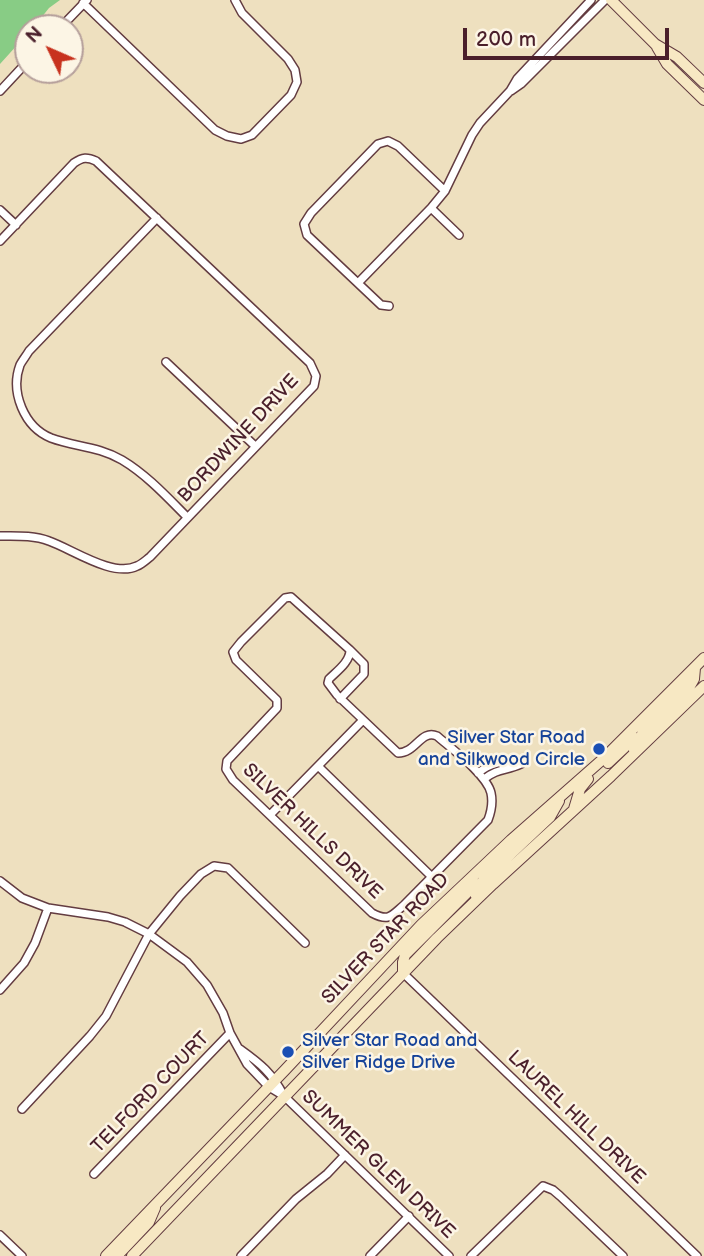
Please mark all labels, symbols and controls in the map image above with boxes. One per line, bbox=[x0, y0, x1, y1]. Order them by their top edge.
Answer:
north arrow bbox=[14, 14, 84, 84]
scale bar bbox=[466, 14, 672, 58]
text: N bbox=[22, 22, 48, 49]
text: 200 m bbox=[476, 27, 536, 52]
street label: BORDWINE DRIVE bbox=[174, 370, 304, 508]
place label: Silver Star Road and Silkwood Circle bbox=[418, 727, 585, 771]
marker: Silver Star Road and Silkwood Circle bbox=[591, 741, 607, 757]
street label: SILVER HILLS DRIVE bbox=[237, 759, 387, 905]
street label: SILVER STAR ROAD bbox=[318, 869, 454, 1009]
street label: TELFORD COURT bbox=[87, 1028, 215, 1158]
place label: Silver Star Road and Silver Ridge Drive bbox=[302, 1030, 477, 1074]
marker: Silver Star Road and Silver Ridge Drive bbox=[280, 1044, 296, 1060]
street label: LAUREL HILL DRIVE bbox=[502, 1046, 650, 1190]
street label: SUMMER GLEN DRIVE bbox=[297, 1086, 459, 1244]

